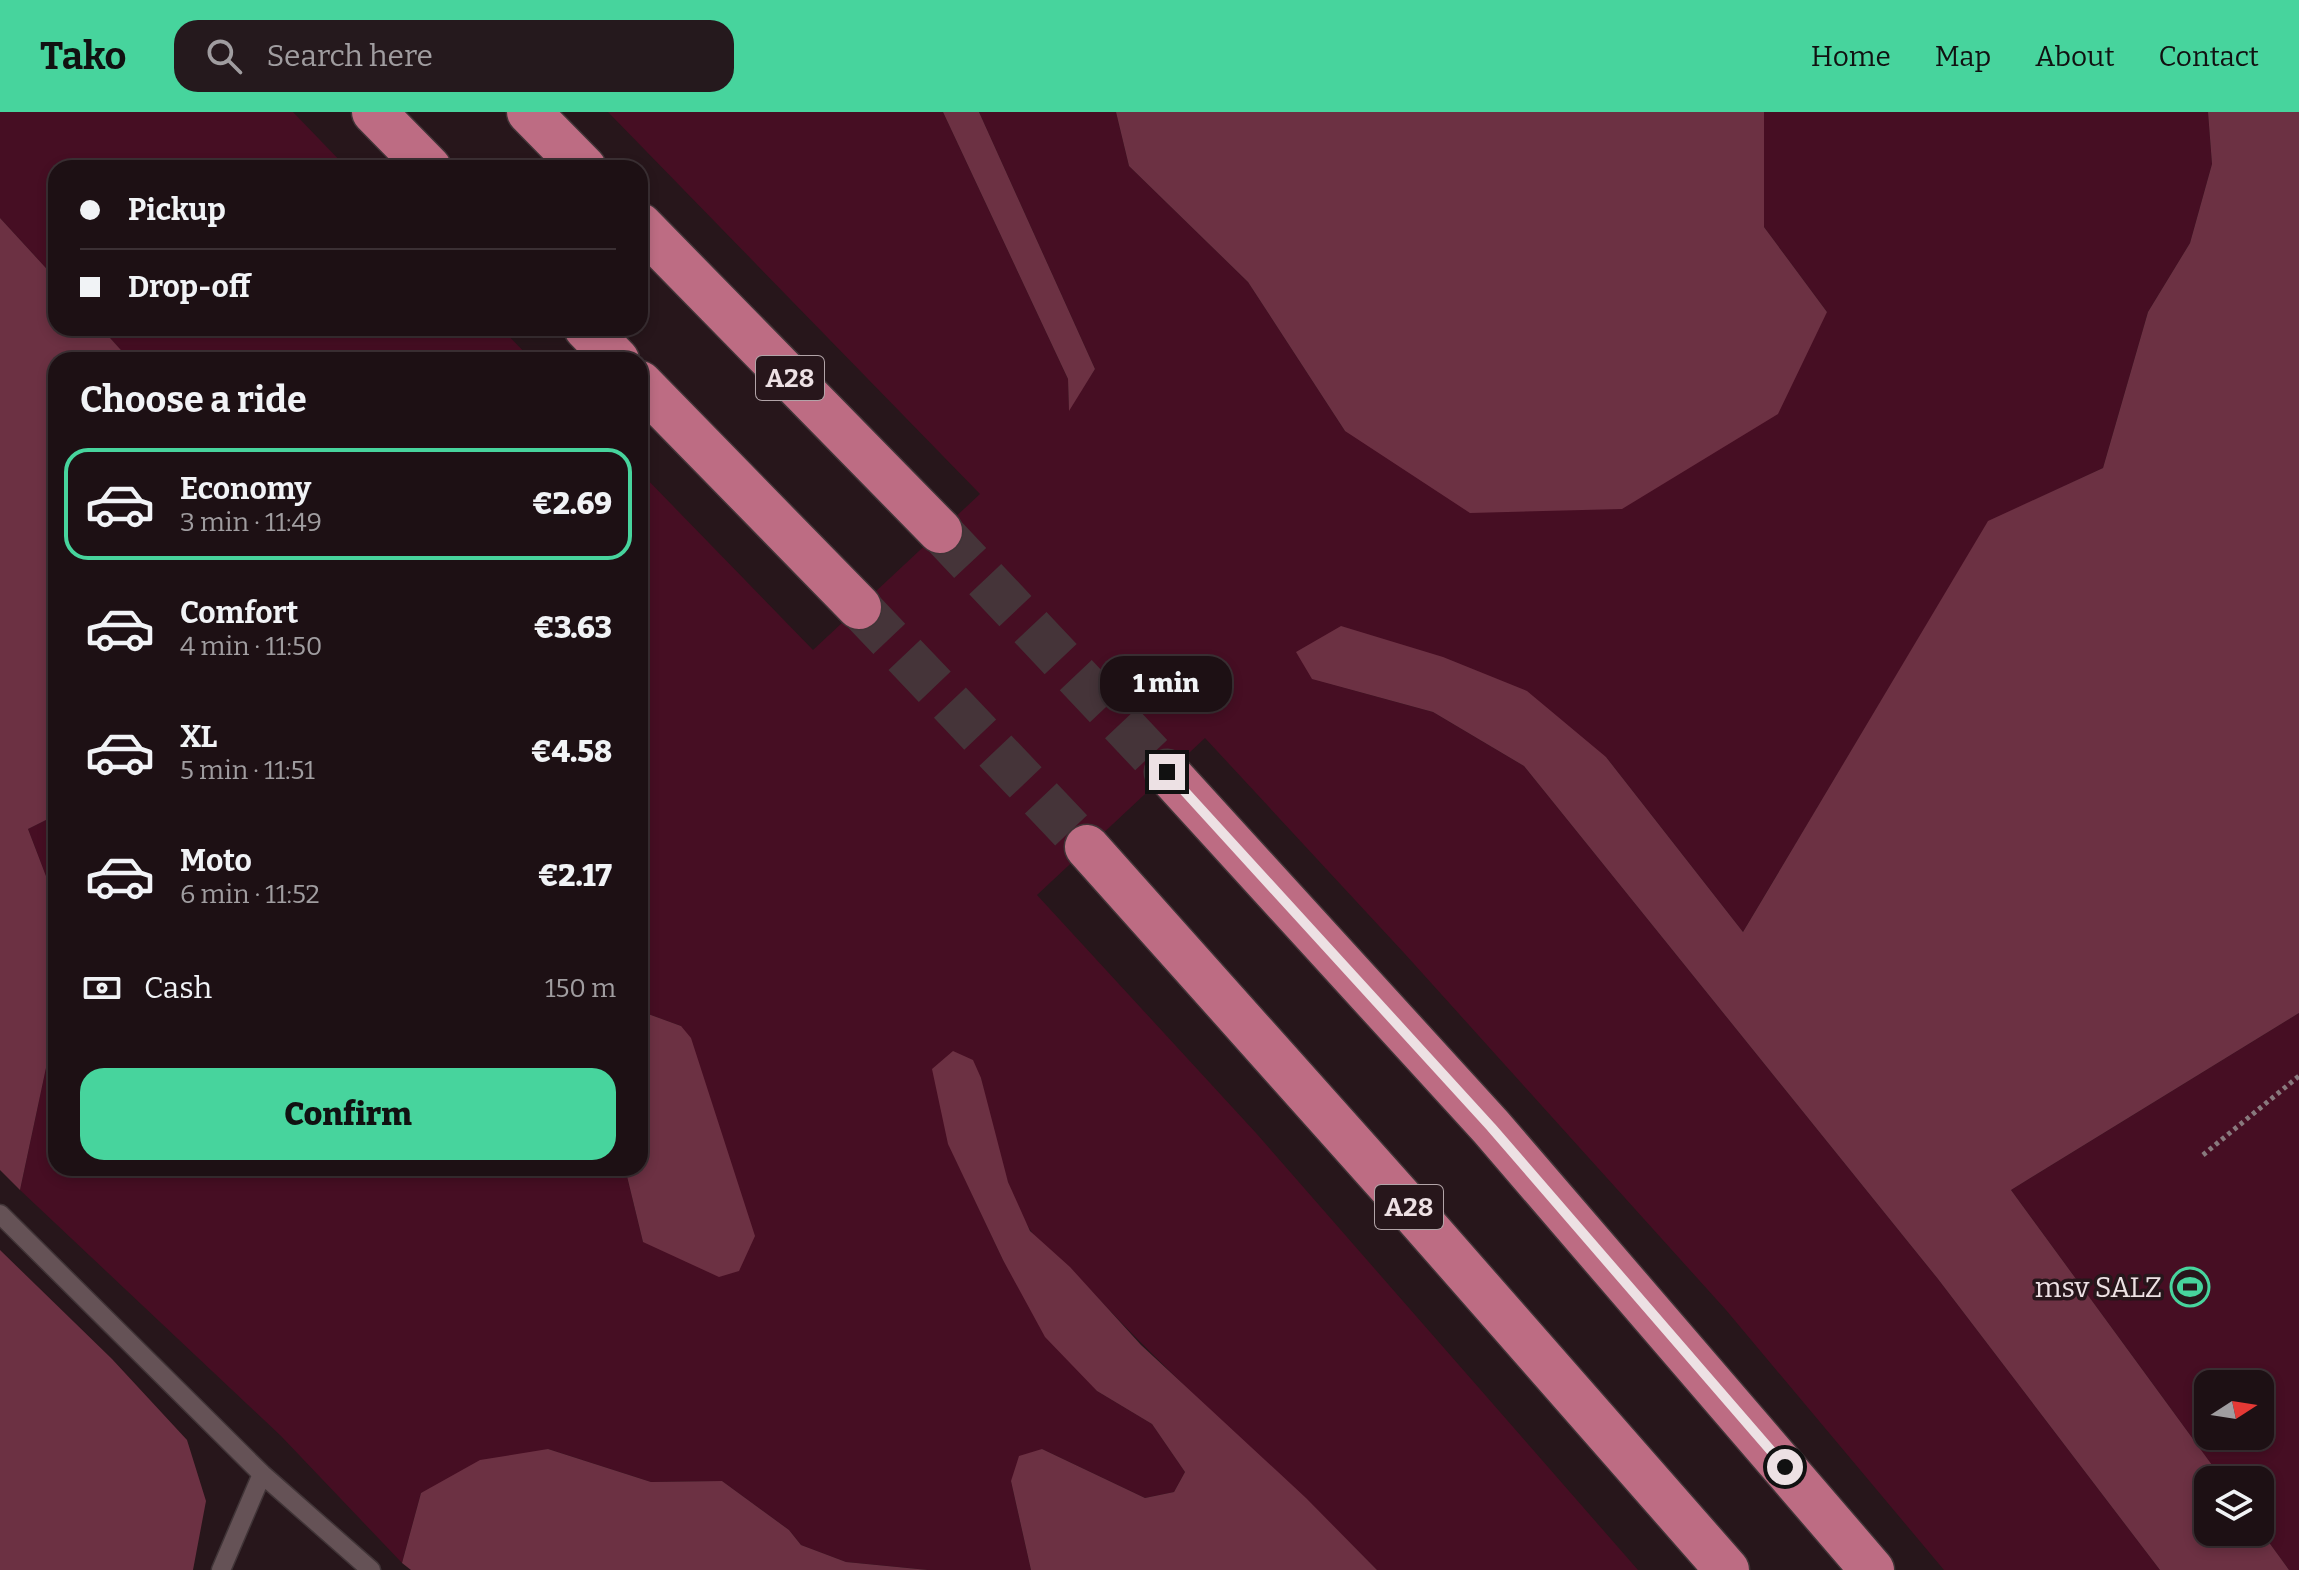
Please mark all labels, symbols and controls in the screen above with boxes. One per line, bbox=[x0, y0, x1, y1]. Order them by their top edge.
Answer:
search box bbox=[174, 20, 734, 92]
text: Tako bbox=[40, 33, 126, 79]
icon: search bbox=[202, 34, 246, 78]
text: Search here bbox=[266, 38, 433, 74]
text: Home bbox=[1811, 40, 1891, 73]
text: Map bbox=[1935, 40, 1991, 73]
text: About bbox=[2035, 40, 2115, 73]
text: Contact bbox=[2159, 40, 2259, 73]
text: Pickup bbox=[128, 192, 226, 228]
text: Drop-off bbox=[128, 269, 250, 305]
road number: A28 bbox=[756, 356, 824, 400]
text: Choose a ride bbox=[80, 378, 307, 422]
icon: car bbox=[84, 468, 156, 540]
text: Economy bbox=[180, 471, 311, 507]
text: €2.69 bbox=[532, 486, 612, 522]
text: 3 min · 11:49 bbox=[180, 507, 322, 538]
icon: car bbox=[84, 592, 156, 664]
text: Comfort bbox=[180, 595, 298, 631]
text: €3.63 bbox=[534, 610, 612, 646]
text: 4 min · 11:50 bbox=[180, 631, 322, 662]
callout: 1 min bbox=[1101, 656, 1233, 712]
text: 1 min bbox=[1133, 668, 1199, 699]
icon: car bbox=[84, 716, 156, 788]
text: XL bbox=[180, 719, 217, 755]
text: €4.58 bbox=[531, 734, 612, 770]
route end bbox=[1149, 754, 1185, 790]
text: 5 min · 11:51 bbox=[180, 755, 315, 786]
icon: car bbox=[84, 840, 156, 912]
text: Moto bbox=[180, 843, 252, 879]
text: €2.17 bbox=[538, 858, 612, 894]
text: 6 min · 11:52 bbox=[180, 879, 320, 910]
icon: cash bbox=[80, 966, 124, 1010]
text: Cash bbox=[144, 970, 212, 1006]
text: 150 m bbox=[545, 973, 616, 1004]
button: Confirm bbox=[80, 1068, 616, 1160]
road number: A28 bbox=[1375, 1185, 1443, 1229]
sports icon: msv SALZ bbox=[2169, 1266, 2211, 1308]
place label: msv SALZ bbox=[2035, 1271, 2162, 1304]
north arrow bbox=[2194, 1370, 2274, 1450]
map controls bbox=[2194, 1370, 2274, 1546]
route start bbox=[1767, 1449, 1803, 1485]
button: layers bbox=[2194, 1466, 2274, 1546]

